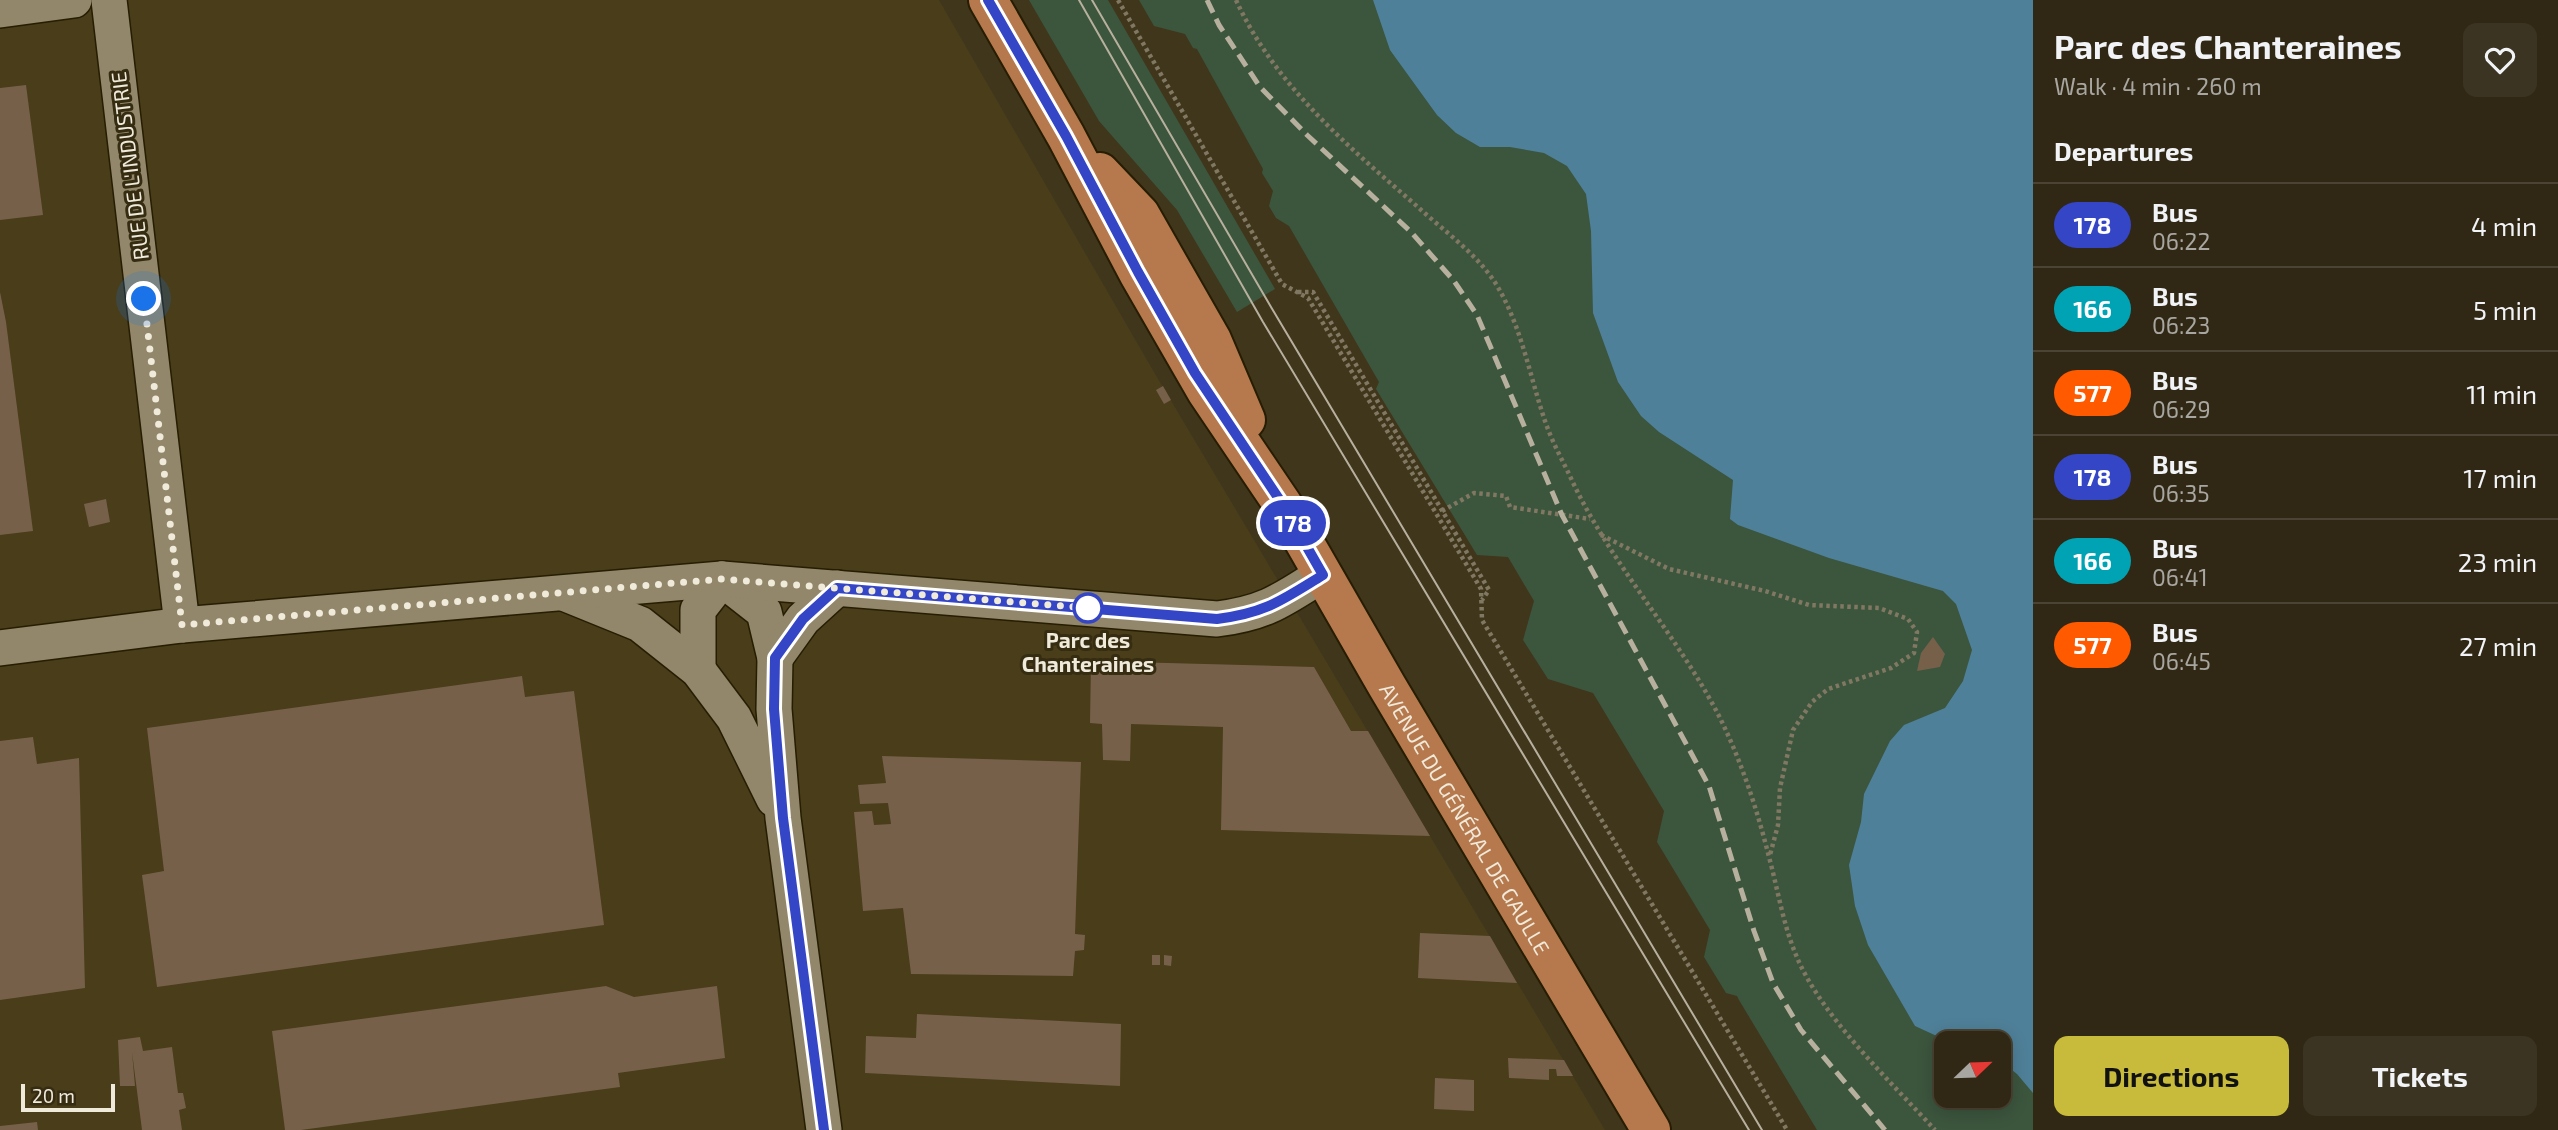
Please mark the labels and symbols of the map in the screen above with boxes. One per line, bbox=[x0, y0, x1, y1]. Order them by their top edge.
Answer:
street label: RUE DE L'INDUSTRIE bbox=[105, 70, 153, 262]
your location bbox=[126, 281, 161, 316]
line badge: 178 bbox=[1253, 500, 1333, 546]
marker: Parc des Chanteraines bbox=[1073, 593, 1103, 623]
place label: Parc des Chanteraines bbox=[1022, 627, 1154, 676]
street label: AVENUE DU GÉNÉRAL DE GAULLE bbox=[1375, 678, 1556, 959]
north arrow bbox=[1934, 1031, 2011, 1108]
scale bar bbox=[21, 1081, 116, 1113]

